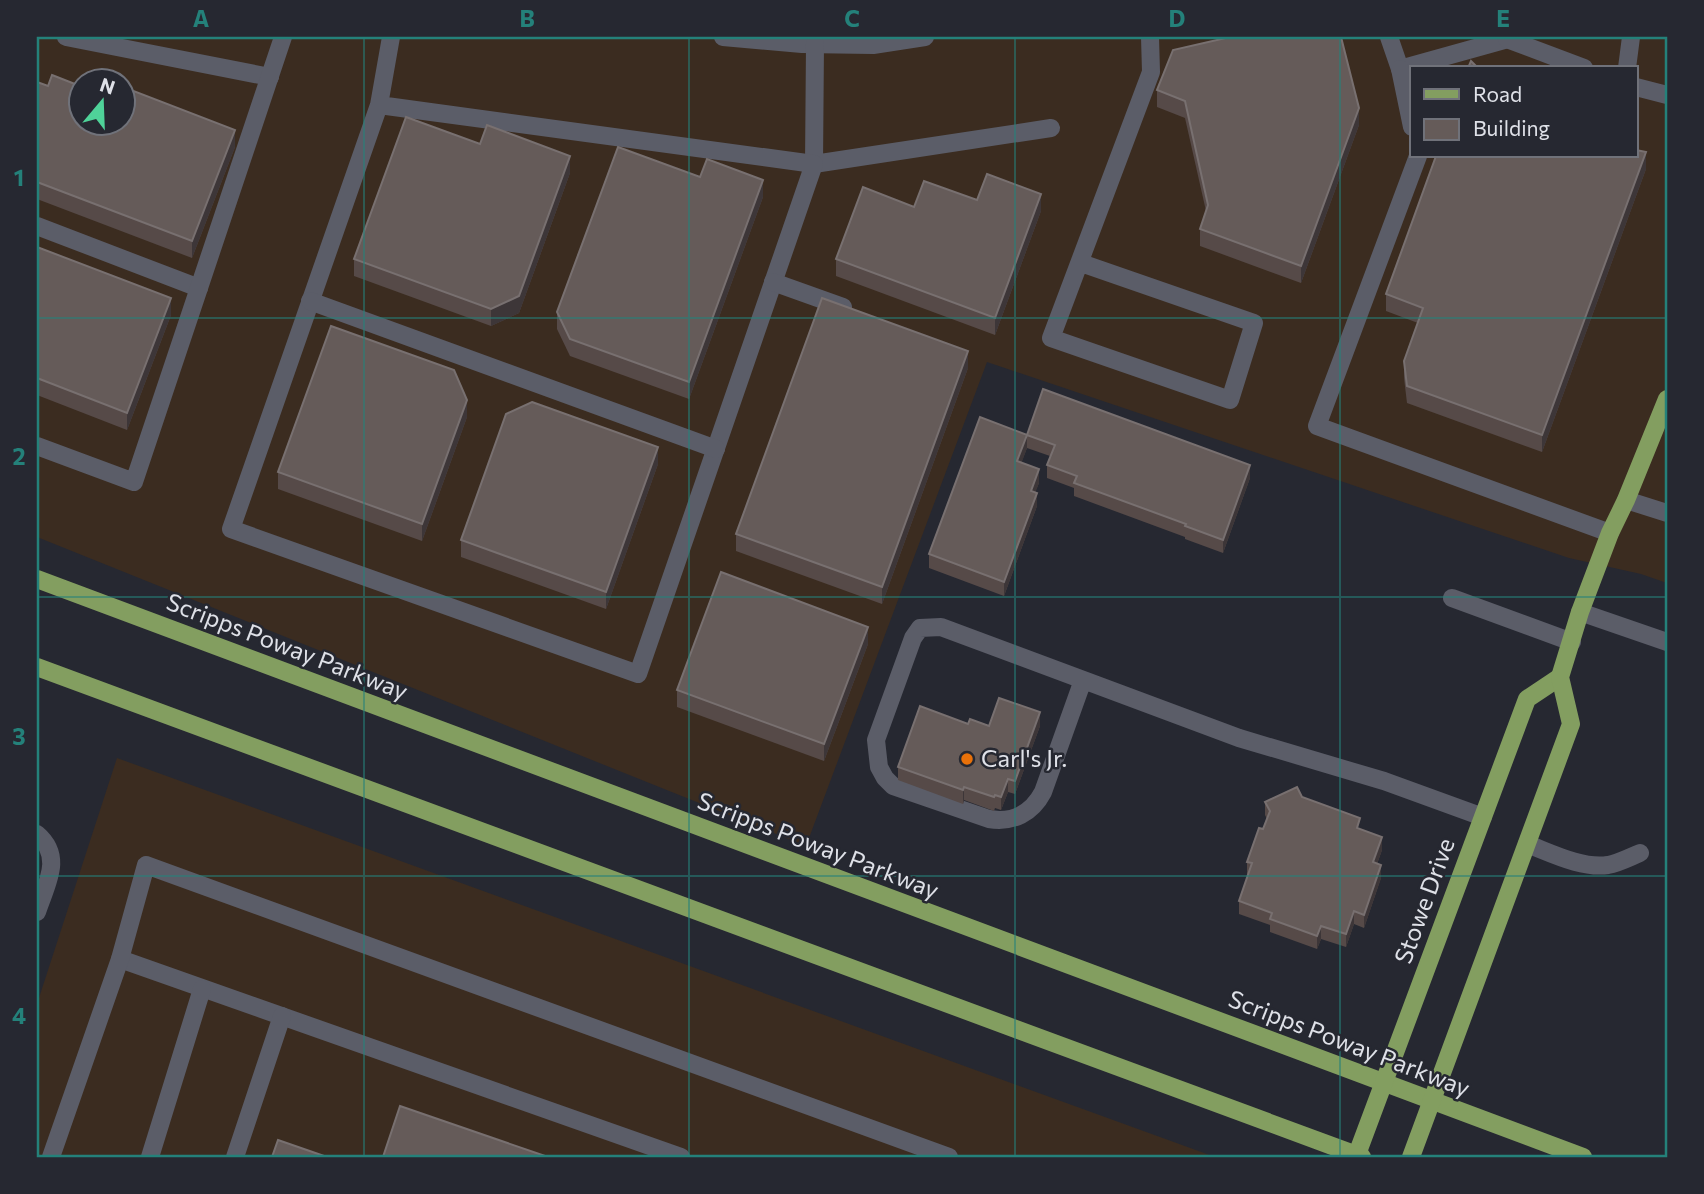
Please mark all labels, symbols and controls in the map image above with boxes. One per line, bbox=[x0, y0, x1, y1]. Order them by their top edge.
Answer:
text: A bbox=[193, 4, 210, 32]
text: B bbox=[519, 4, 535, 32]
text: C bbox=[844, 4, 860, 32]
text: D bbox=[1169, 4, 1186, 32]
text: E bbox=[1496, 4, 1510, 32]
north arrow bbox=[66, 66, 136, 136]
legend bbox=[1410, 66, 1638, 158]
text: N bbox=[97, 72, 118, 99]
text: Road bbox=[1473, 81, 1522, 106]
text: Building bbox=[1473, 115, 1550, 140]
text: 1 bbox=[14, 163, 24, 191]
text: 2 bbox=[12, 442, 26, 470]
street label: Scripps Poway Parkway bbox=[163, 586, 412, 705]
text: 3 bbox=[12, 722, 26, 750]
place label: Carl's Jr. bbox=[981, 743, 1067, 772]
marker: Carl's Jr. bbox=[959, 751, 975, 767]
street label: Scripps Poway Parkway bbox=[694, 785, 943, 904]
street label: Stowe Drive bbox=[1387, 834, 1460, 967]
street label: Scripps Poway Parkway bbox=[1225, 983, 1474, 1102]
text: 4 bbox=[12, 1001, 26, 1029]

